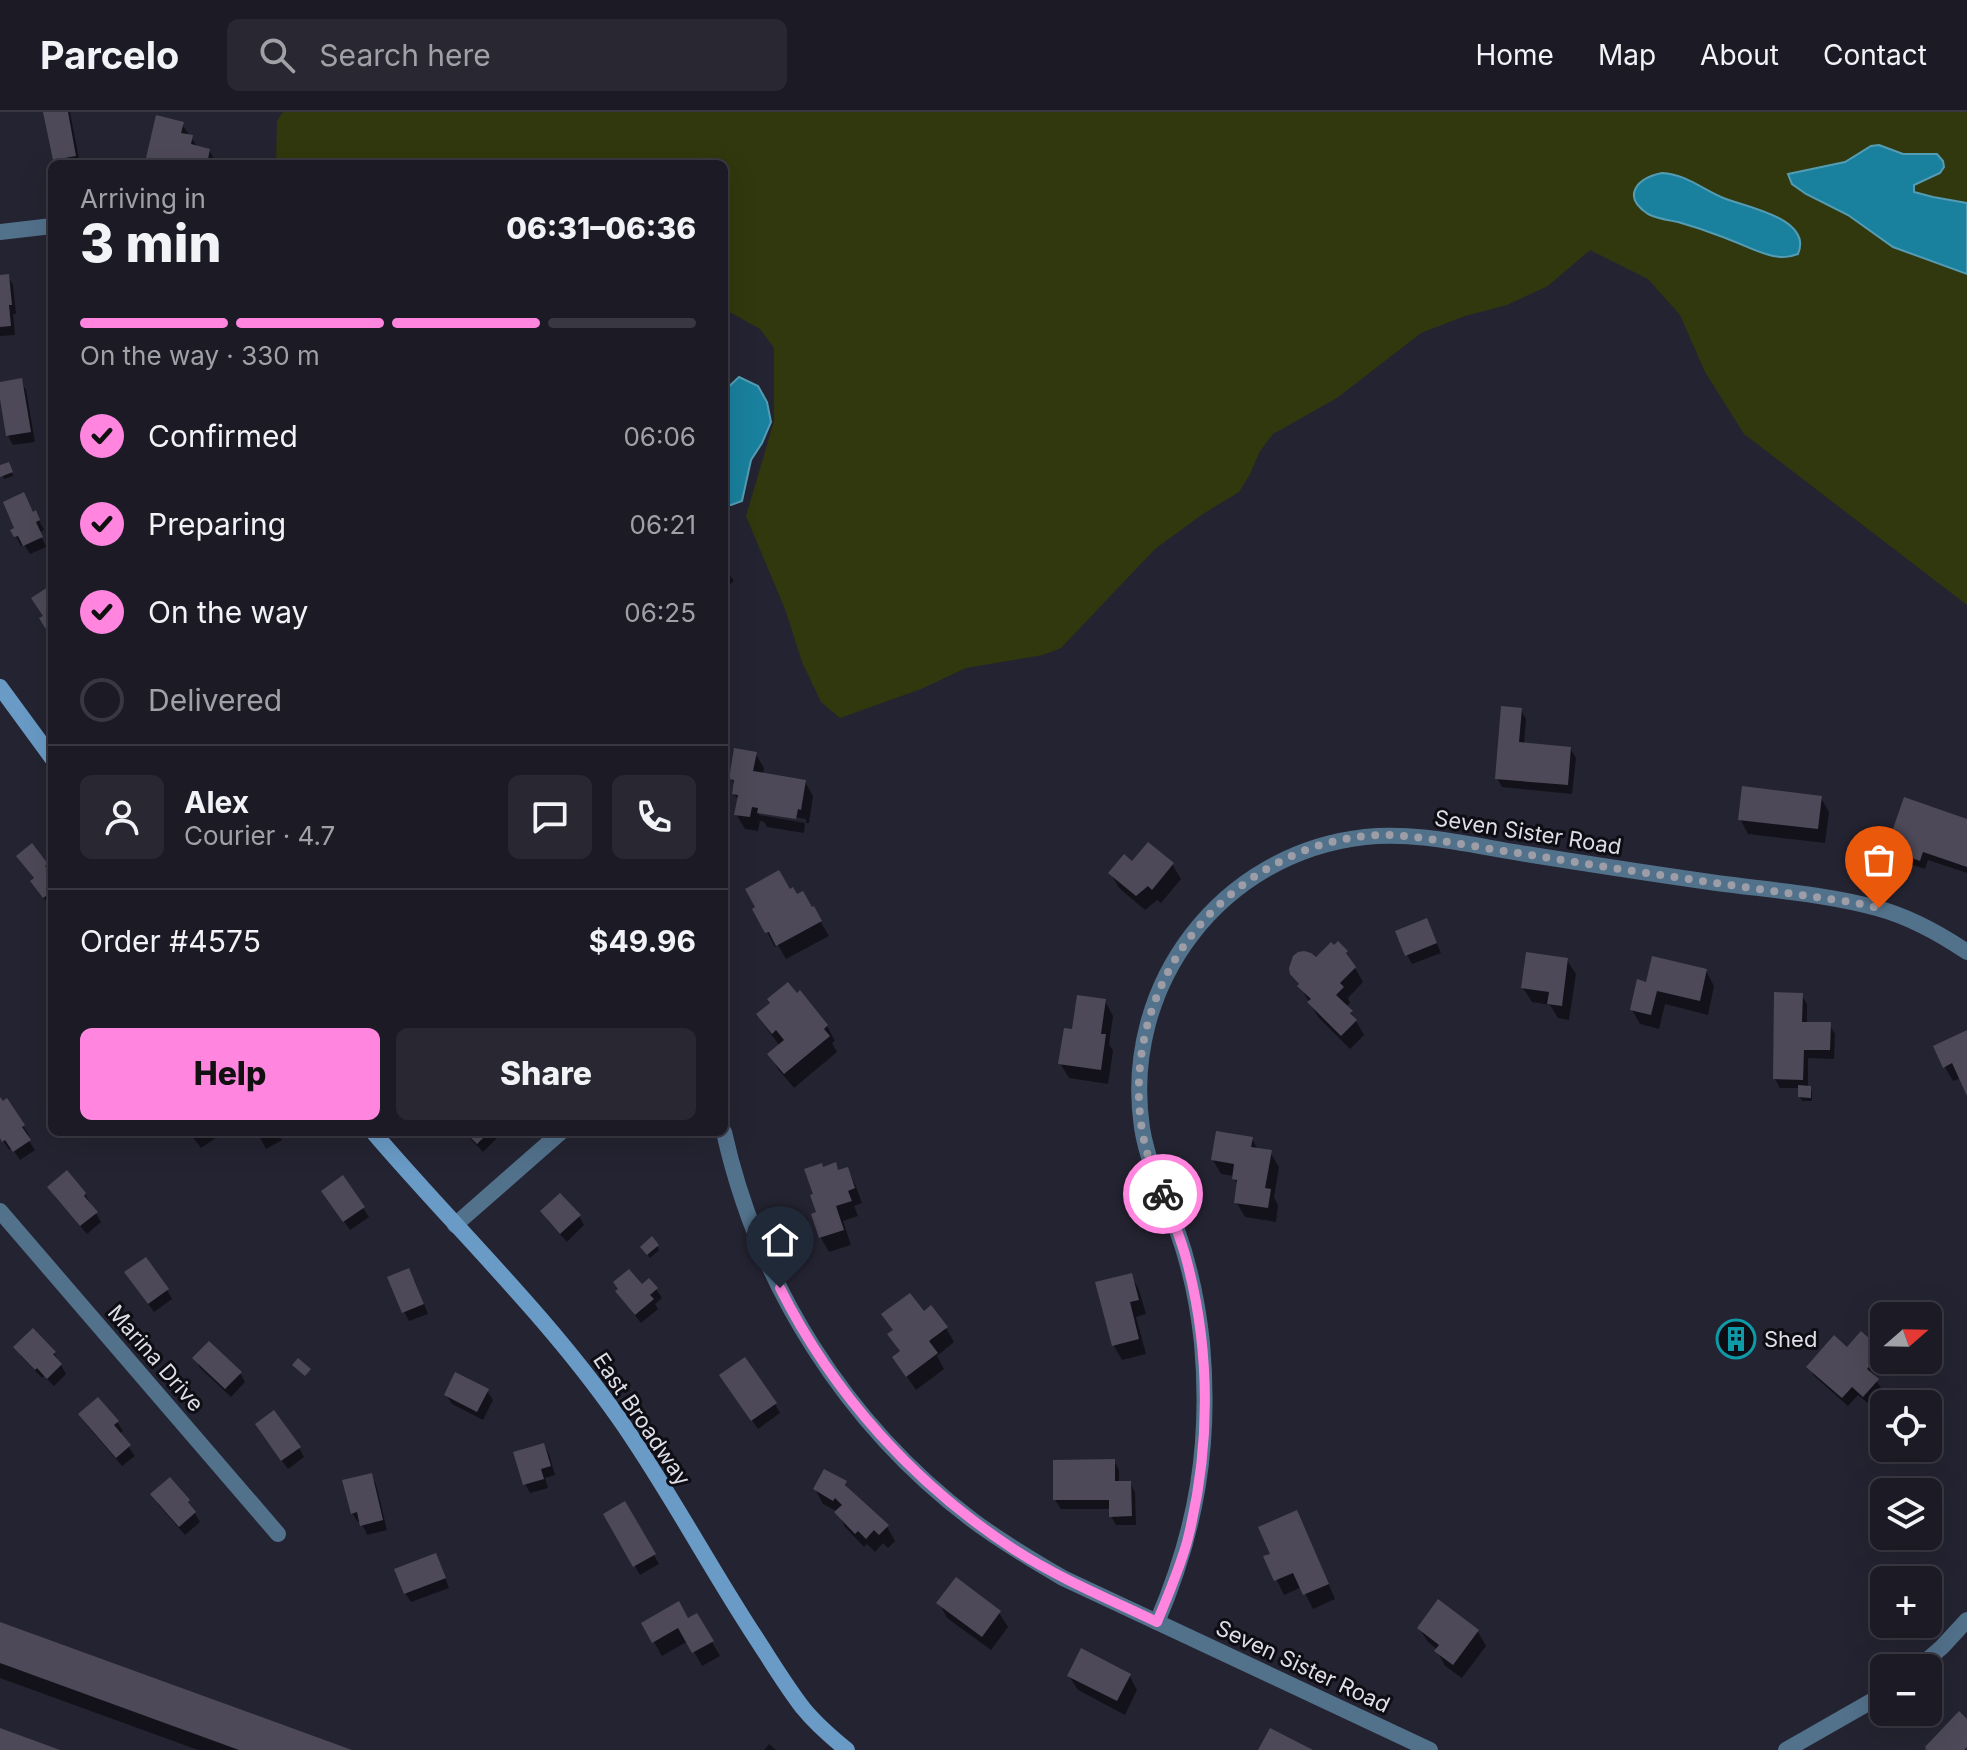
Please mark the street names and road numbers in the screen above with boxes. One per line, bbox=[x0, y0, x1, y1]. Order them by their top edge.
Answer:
street label: Seven Sister Road bbox=[1433, 804, 1623, 860]
street label: Marina Drive bbox=[103, 1300, 209, 1416]
street label: East Broadway bbox=[588, 1348, 696, 1490]
street label: Seven Sister Road bbox=[1212, 1614, 1394, 1718]

